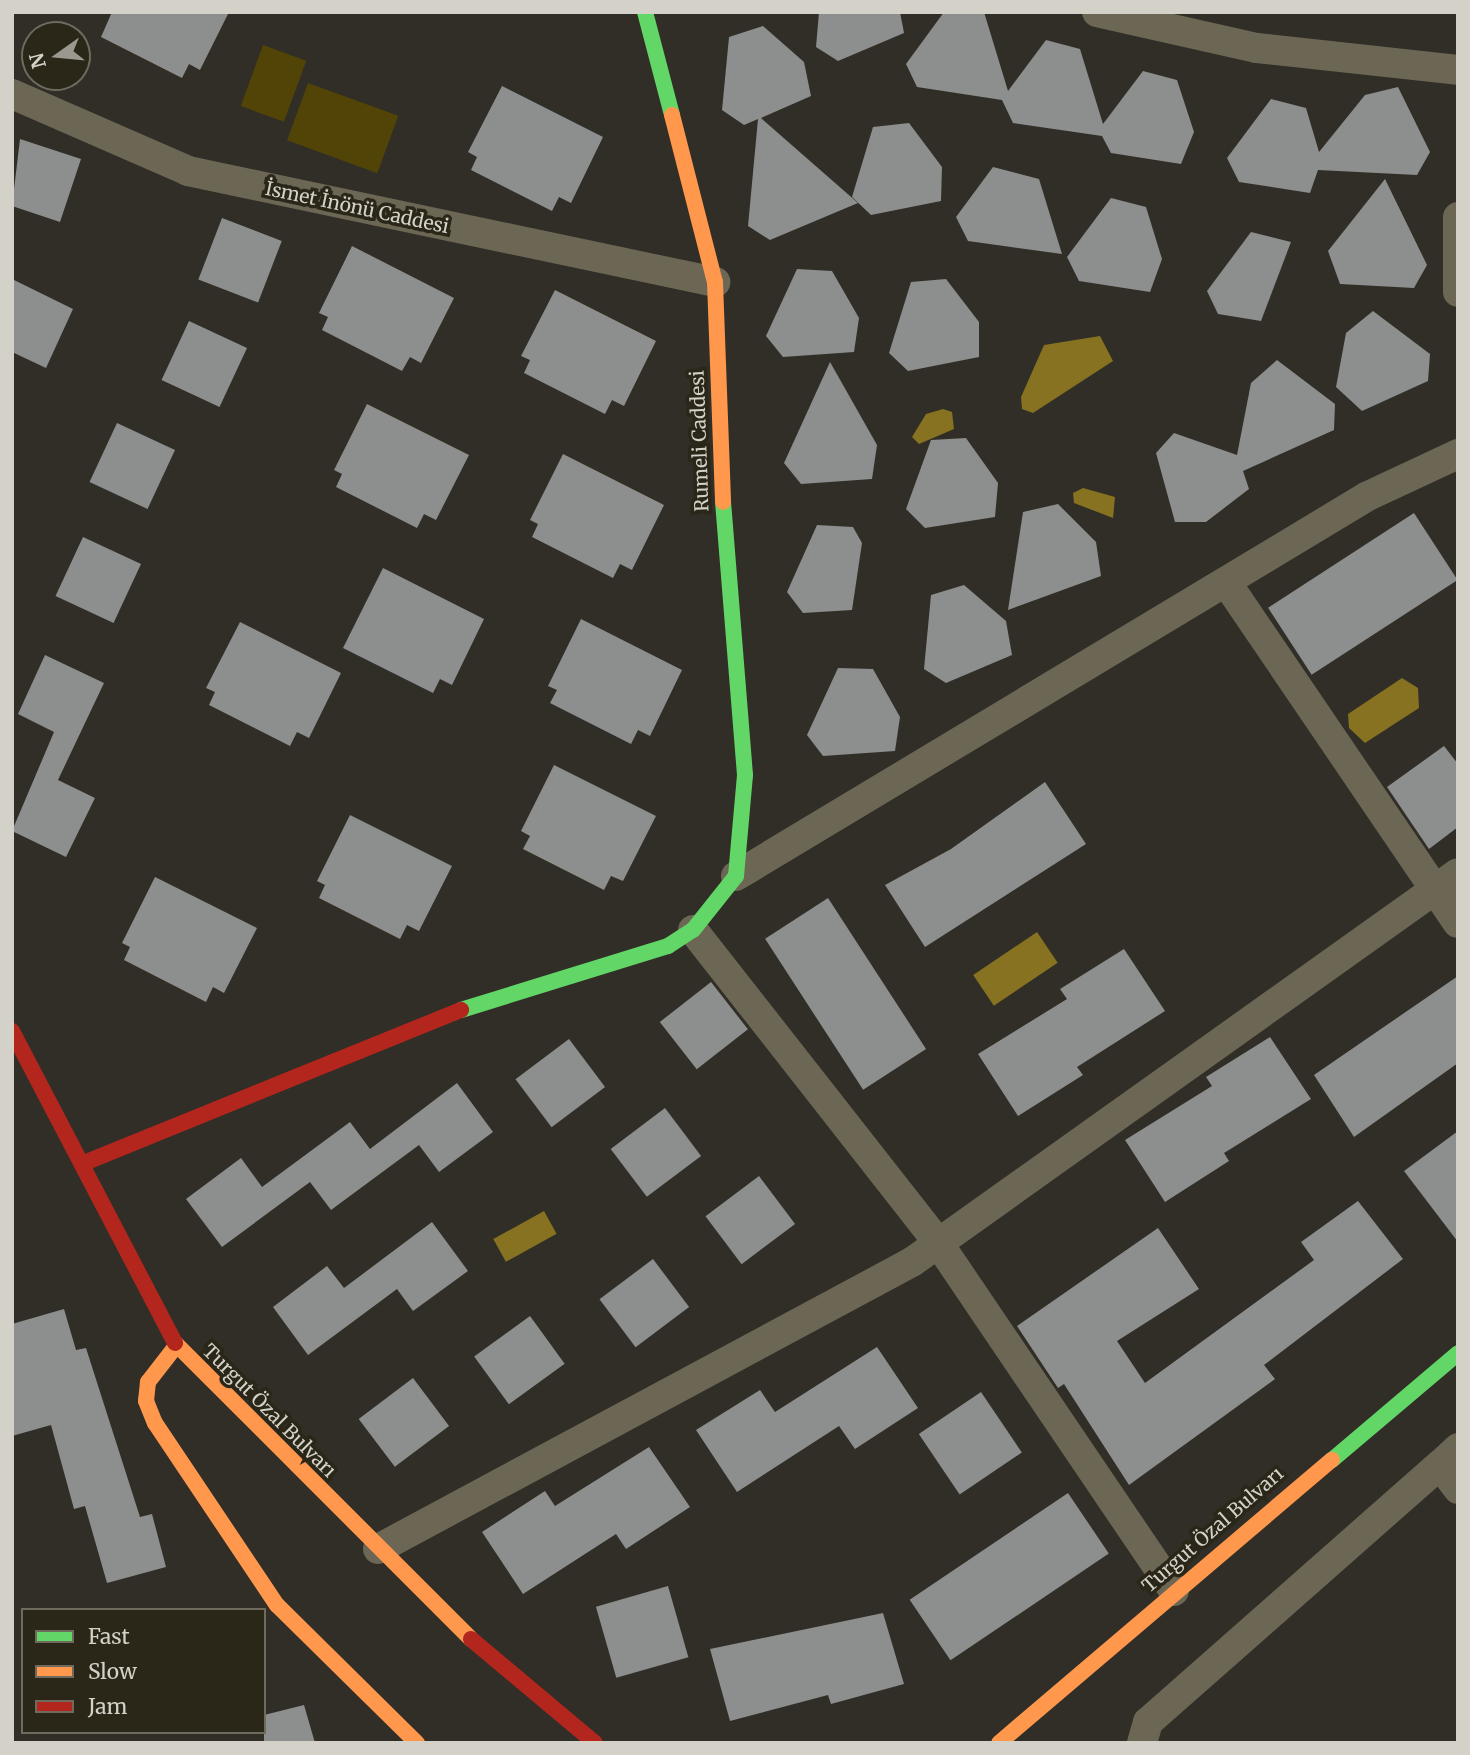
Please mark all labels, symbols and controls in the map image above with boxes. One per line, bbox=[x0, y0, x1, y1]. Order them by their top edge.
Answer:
north arrow bbox=[21, 21, 91, 91]
text: N bbox=[24, 51, 51, 71]
street label: İsmet İnönü Caddesi bbox=[263, 177, 451, 239]
street label: Rumeli Caddesi bbox=[686, 370, 714, 512]
street label: Turgut Özal Bulvarı bbox=[198, 1340, 340, 1482]
street label: Turgut Özal Bulvarı bbox=[1138, 1463, 1288, 1597]
legend bbox=[21, 1608, 266, 1734]
text: Fast bbox=[88, 1623, 130, 1650]
text: Slow bbox=[88, 1658, 137, 1685]
text: Jam bbox=[88, 1693, 127, 1720]

